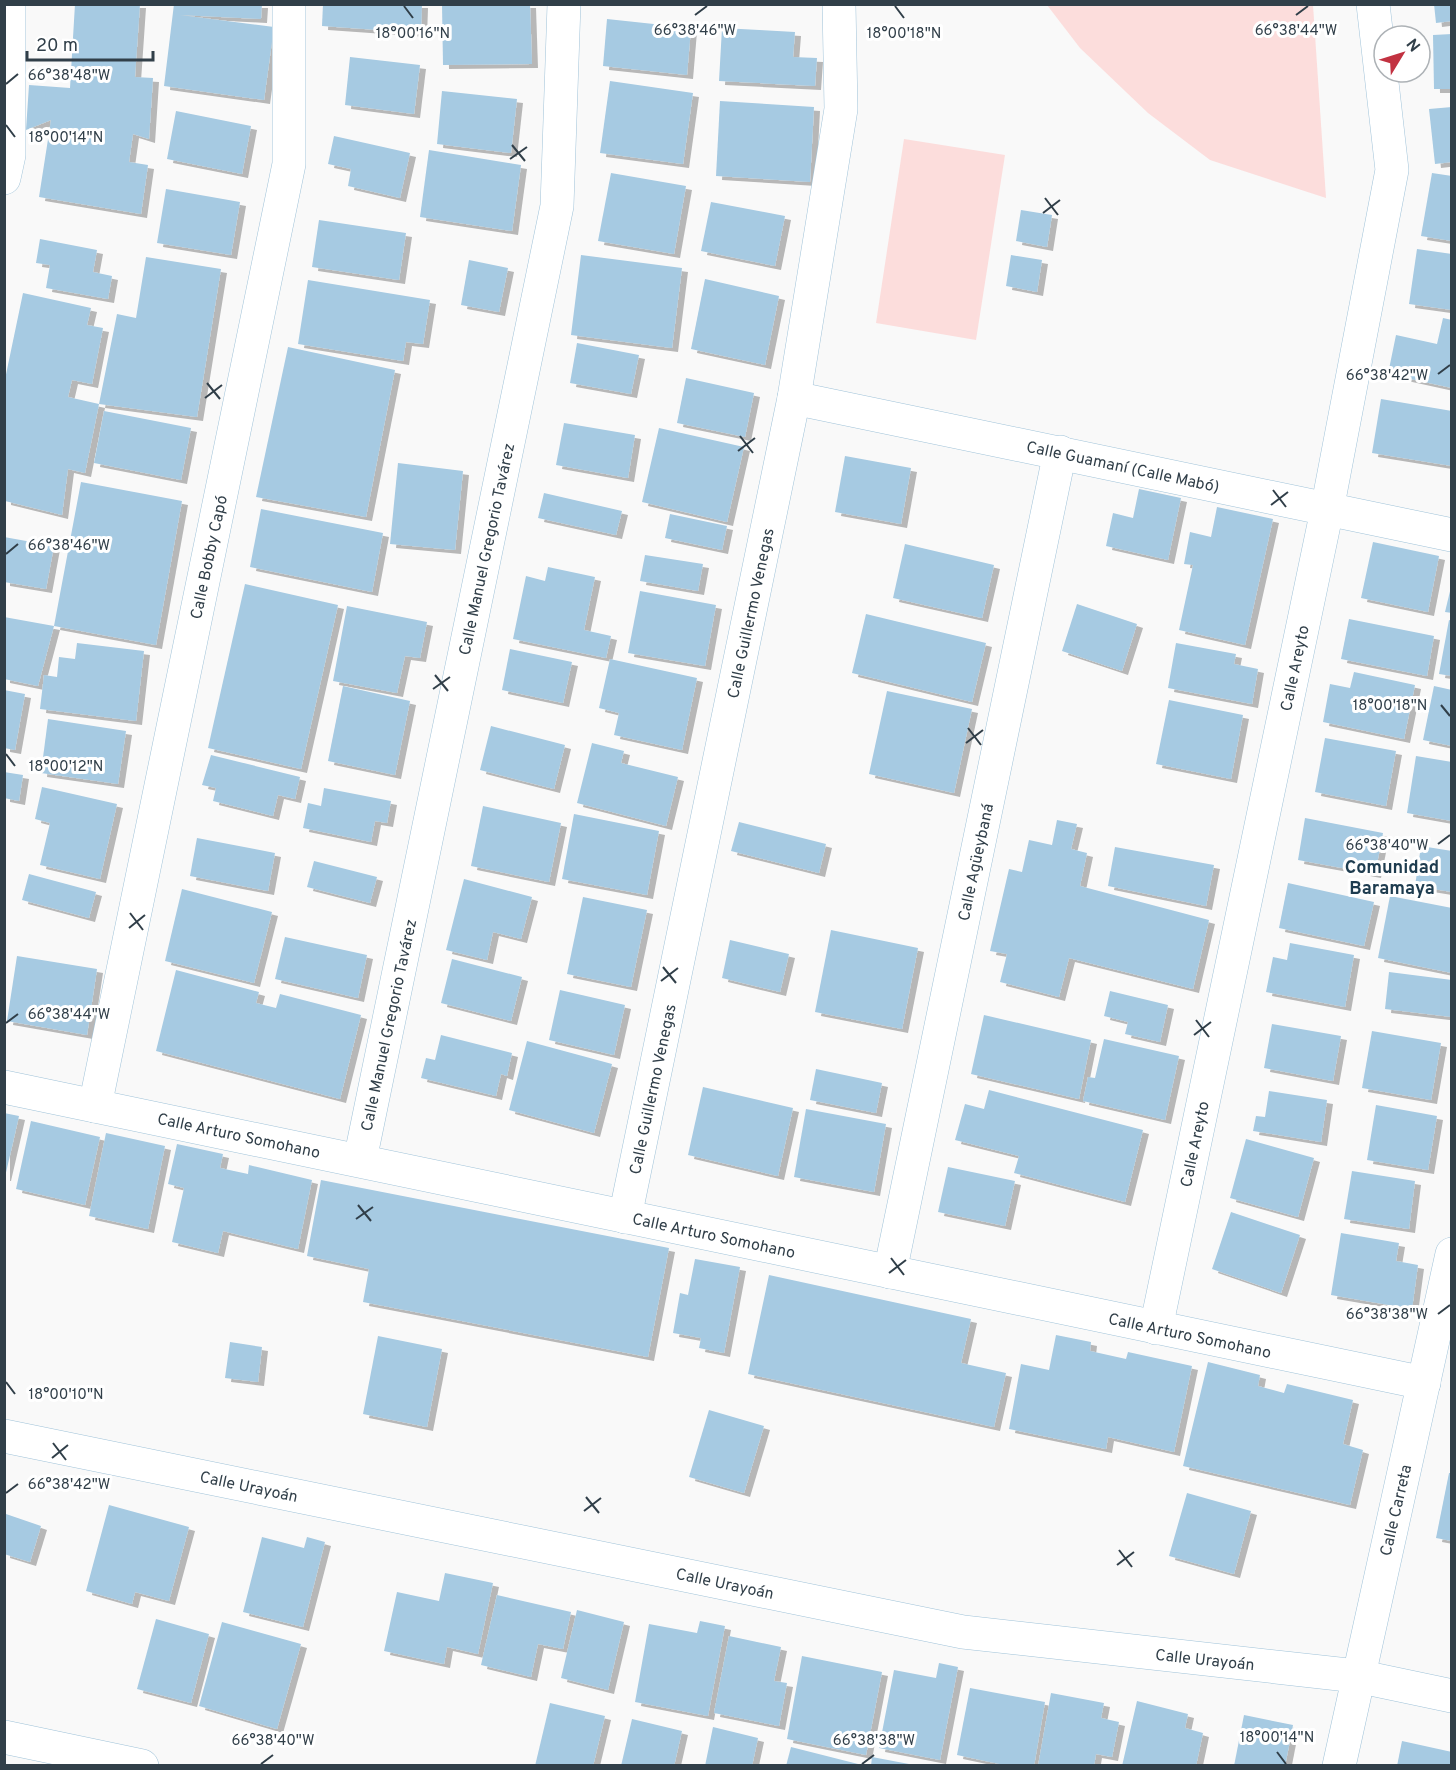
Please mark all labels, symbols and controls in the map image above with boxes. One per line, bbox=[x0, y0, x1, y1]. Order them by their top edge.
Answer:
text: 66°38'46"W bbox=[654, 22, 736, 41]
text: 66°38'44"W bbox=[1255, 22, 1337, 41]
scale bar bbox=[27, 24, 153, 62]
north arrow bbox=[1372, 24, 1432, 84]
text: 18°00'16"N bbox=[376, 25, 450, 44]
text: 18°00'18"N bbox=[867, 25, 941, 44]
text: 20 m bbox=[36, 35, 78, 58]
text: N bbox=[1401, 35, 1424, 57]
text: 66°38'48"W bbox=[28, 67, 110, 86]
text: 18°00'14"N bbox=[29, 129, 103, 148]
text: 66°38'42"W bbox=[1346, 367, 1428, 386]
street label: Calle Guamaní (Calle Mabó) bbox=[1024, 438, 1221, 498]
street label: Calle Manuel Gregorio Tavárez bbox=[456, 441, 520, 657]
street label: Calle Bobby Capó bbox=[187, 493, 233, 621]
street label: Calle Guillermo Venegas bbox=[724, 526, 780, 700]
text: 66°38'46"W bbox=[28, 537, 110, 556]
street label: Calle Areyto bbox=[1277, 624, 1315, 713]
text: 18°00'18"N bbox=[1353, 697, 1427, 716]
text: 18°00'12"N bbox=[29, 758, 103, 777]
street label: Calle Agüeybaná bbox=[955, 802, 999, 923]
text: 66°38'40"W bbox=[1345, 837, 1429, 856]
district label: Comunidad Baramaya bbox=[1345, 857, 1439, 901]
street label: Calle Manuel Gregorio Tavárez bbox=[358, 917, 422, 1133]
street label: Calle Guillermo Venegas bbox=[626, 1002, 682, 1176]
text: 66°38'44"W bbox=[28, 1006, 110, 1025]
street label: Calle Areyto bbox=[1177, 1100, 1215, 1189]
street label: Calle Arturo Somohano bbox=[155, 1110, 322, 1164]
street label: Calle Arturo Somohano bbox=[630, 1210, 797, 1264]
text: 66°38'38"W bbox=[1346, 1306, 1428, 1325]
street label: Calle Arturo Somohano bbox=[1106, 1310, 1273, 1364]
text: 18°00'10"N bbox=[28, 1386, 104, 1405]
street label: Calle Carreta bbox=[1377, 1463, 1417, 1558]
street label: Calle Urayoán bbox=[198, 1468, 299, 1508]
text: 66°38'42"W bbox=[28, 1476, 110, 1495]
street label: Calle Urayoán bbox=[674, 1565, 775, 1605]
street label: Calle Urayoán bbox=[1154, 1646, 1255, 1676]
text: 18°00'14"N bbox=[1240, 1729, 1314, 1748]
text: 66°38'40"W bbox=[231, 1732, 315, 1751]
text: 66°38'38"W bbox=[833, 1732, 915, 1751]

